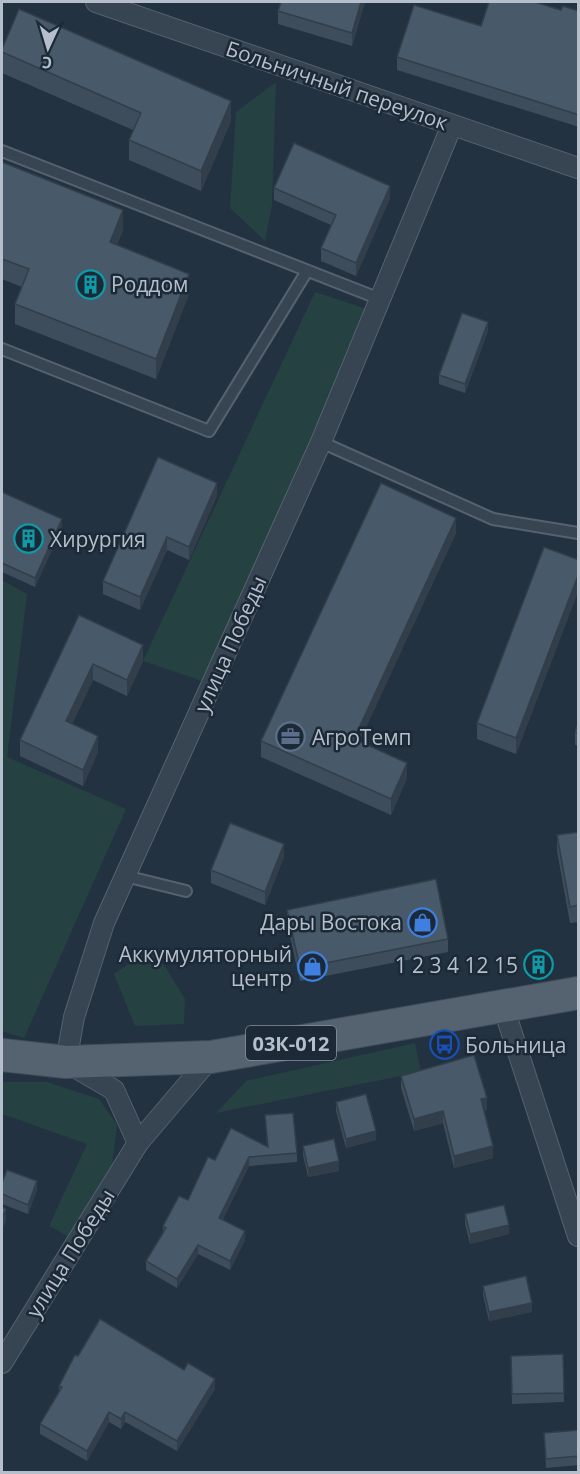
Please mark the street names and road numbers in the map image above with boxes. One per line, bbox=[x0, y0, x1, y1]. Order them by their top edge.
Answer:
street label: Больничный переулок bbox=[222, 34, 452, 136]
street label: улица Победы bbox=[187, 571, 273, 717]
road number: 03К-012 bbox=[246, 1026, 336, 1060]
street label: улица Победы bbox=[19, 1183, 121, 1323]

